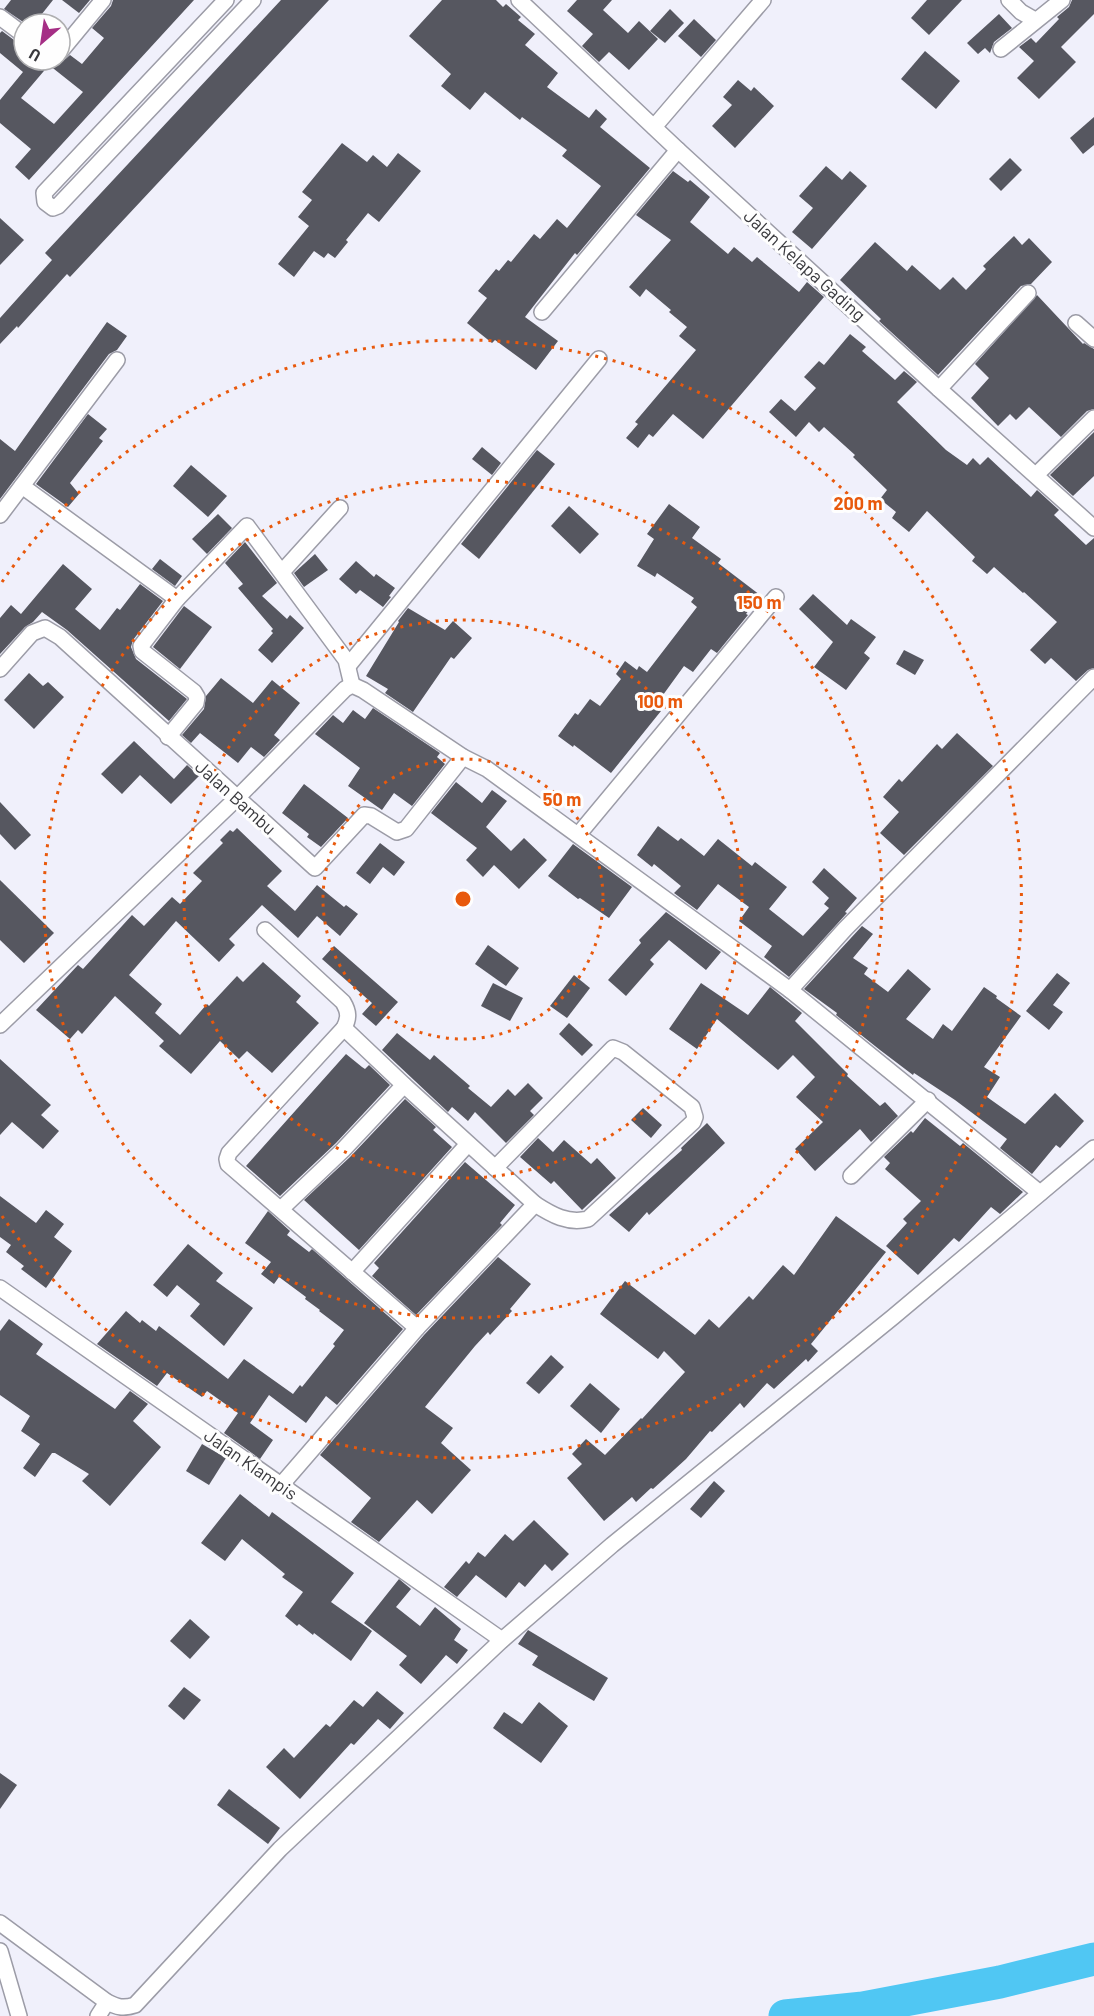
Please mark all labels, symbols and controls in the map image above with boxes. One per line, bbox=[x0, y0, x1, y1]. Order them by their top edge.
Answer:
north arrow bbox=[12, 12, 72, 72]
text: U bbox=[25, 45, 43, 66]
street label: Jalan Kelapa Gading bbox=[739, 204, 871, 326]
text: 200 m bbox=[833, 492, 883, 514]
text: 150 m bbox=[737, 591, 781, 613]
text: 100 m bbox=[637, 690, 683, 712]
street label: Jalan Bambu bbox=[191, 755, 281, 839]
text: 50 m bbox=[543, 788, 581, 810]
centre of rings bbox=[453, 889, 473, 909]
street label: Jalan Klampis bbox=[200, 1424, 302, 1504]

